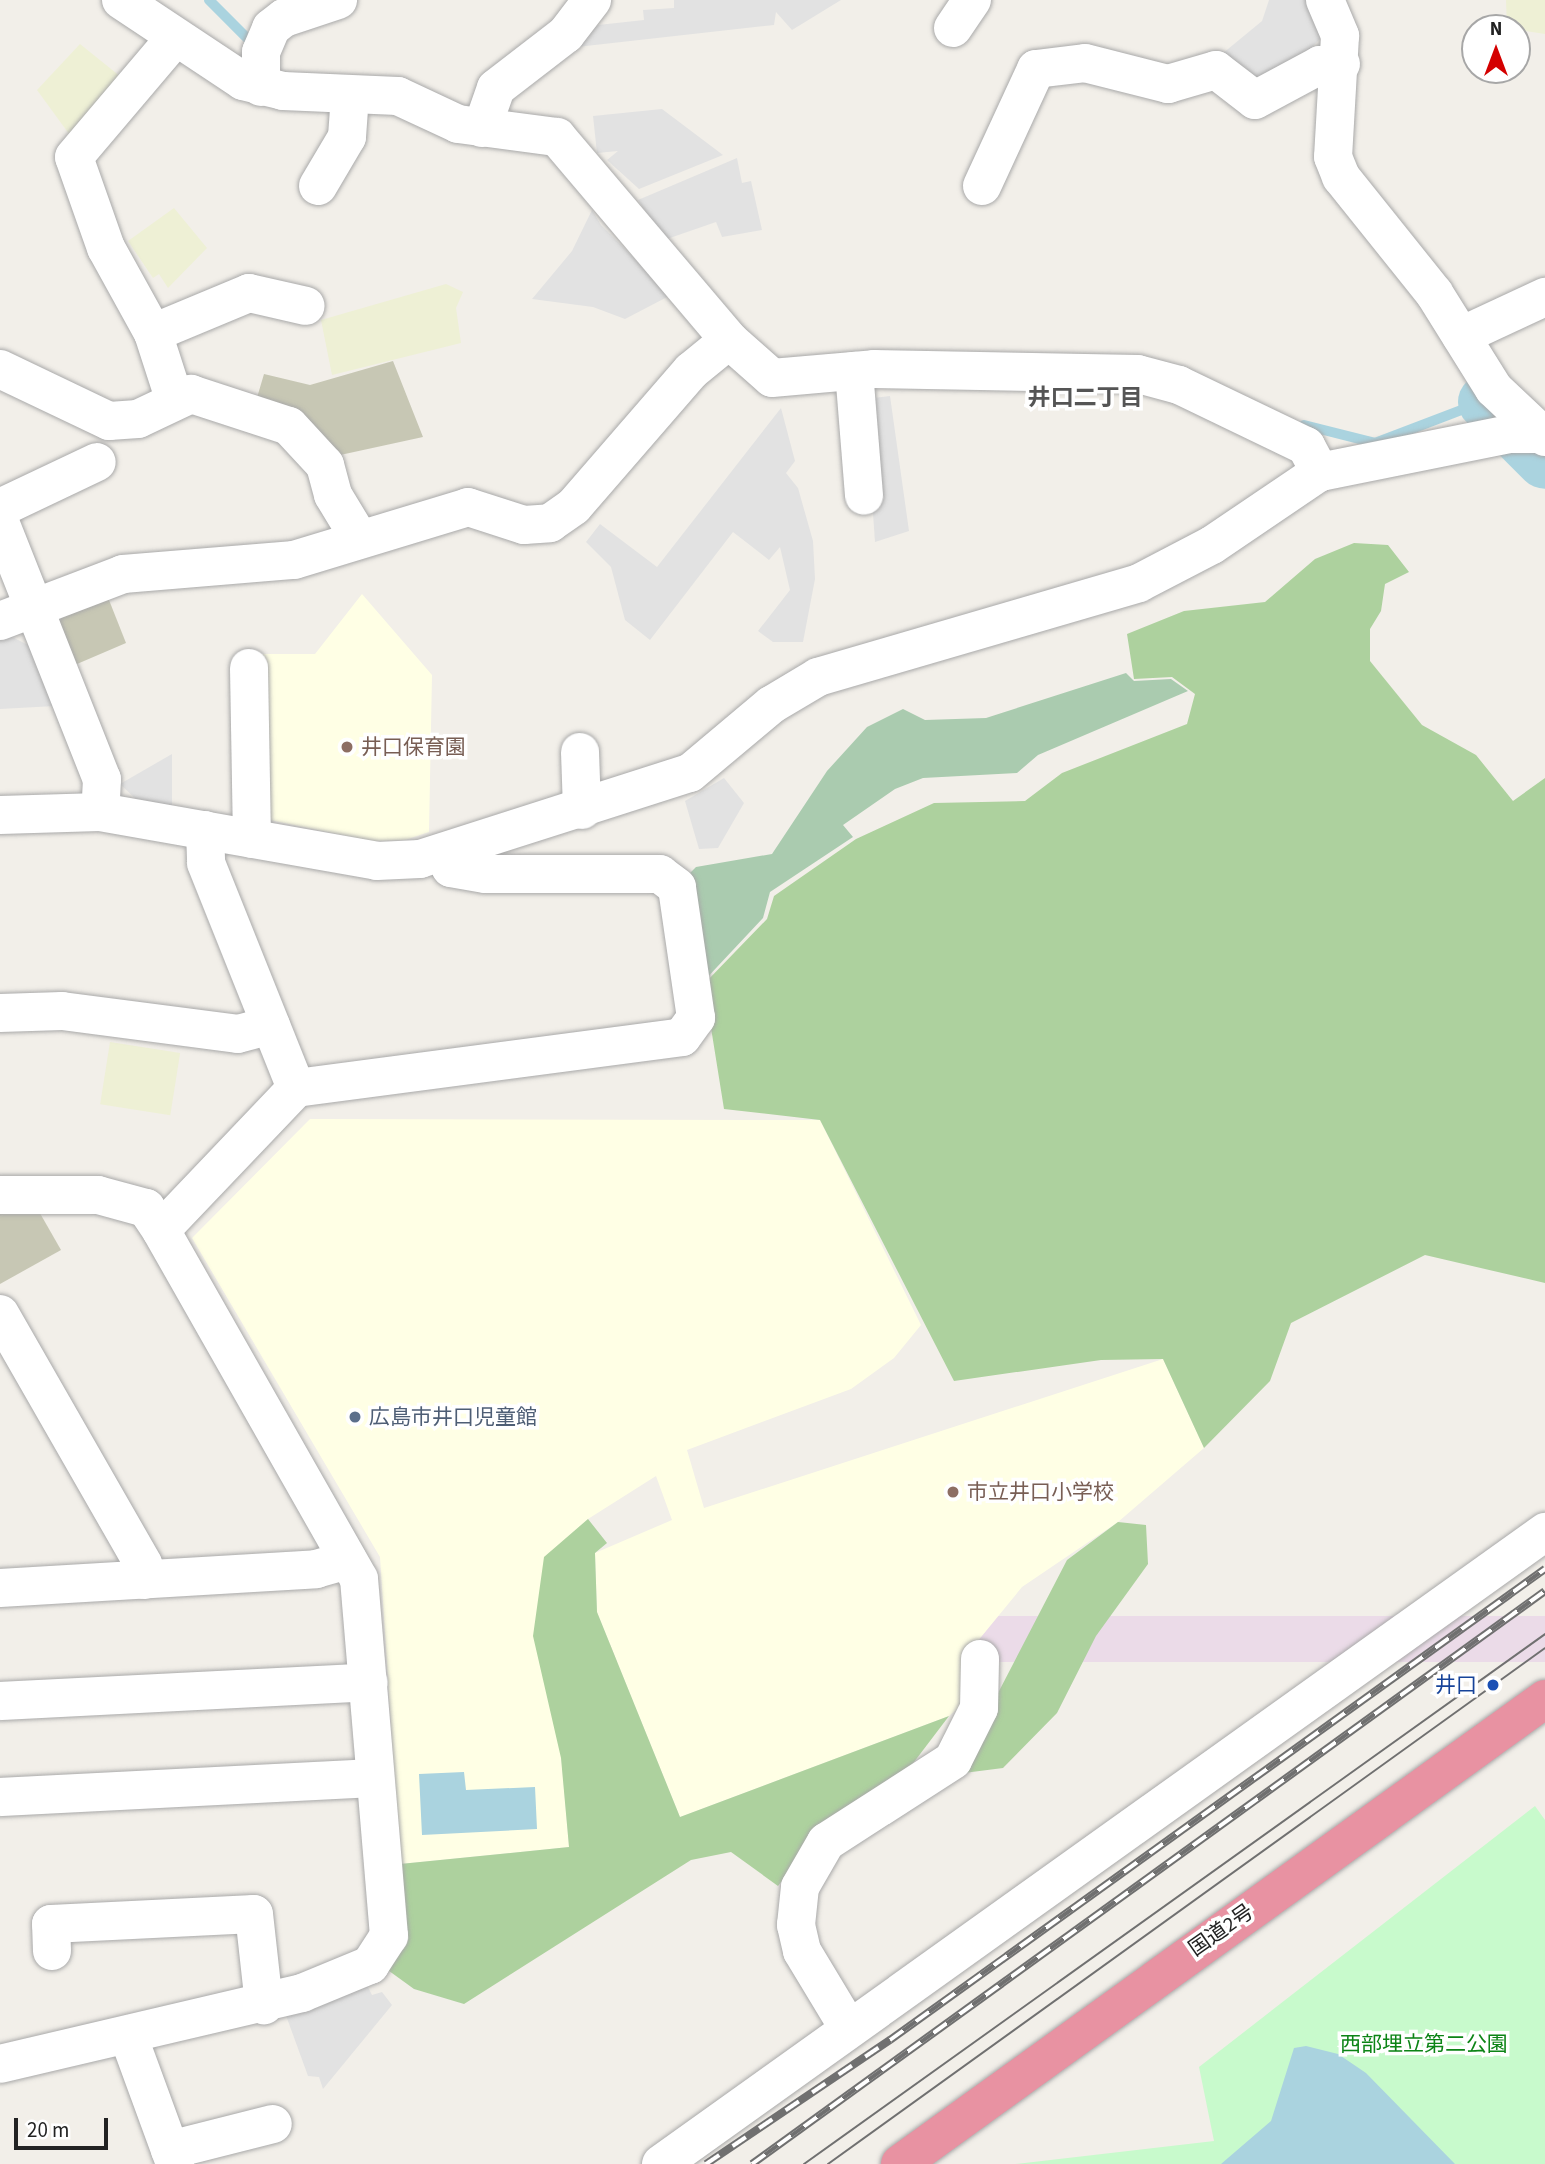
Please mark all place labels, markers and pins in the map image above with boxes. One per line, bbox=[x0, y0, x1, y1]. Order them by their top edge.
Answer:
place label: 井口保育園 bbox=[361, 734, 466, 760]
marker: 井口保育園 bbox=[339, 739, 355, 755]
place label: 広島市井口児童館 bbox=[369, 1404, 537, 1430]
marker: 広島市井口児童館 bbox=[347, 1409, 363, 1425]
place label: 市立井口小学校 bbox=[967, 1479, 1114, 1505]
marker: 市立井口小学校 bbox=[945, 1484, 961, 1500]
place label: 井口 bbox=[1435, 1672, 1477, 1698]
marker: 井口 bbox=[1483, 1675, 1503, 1695]

